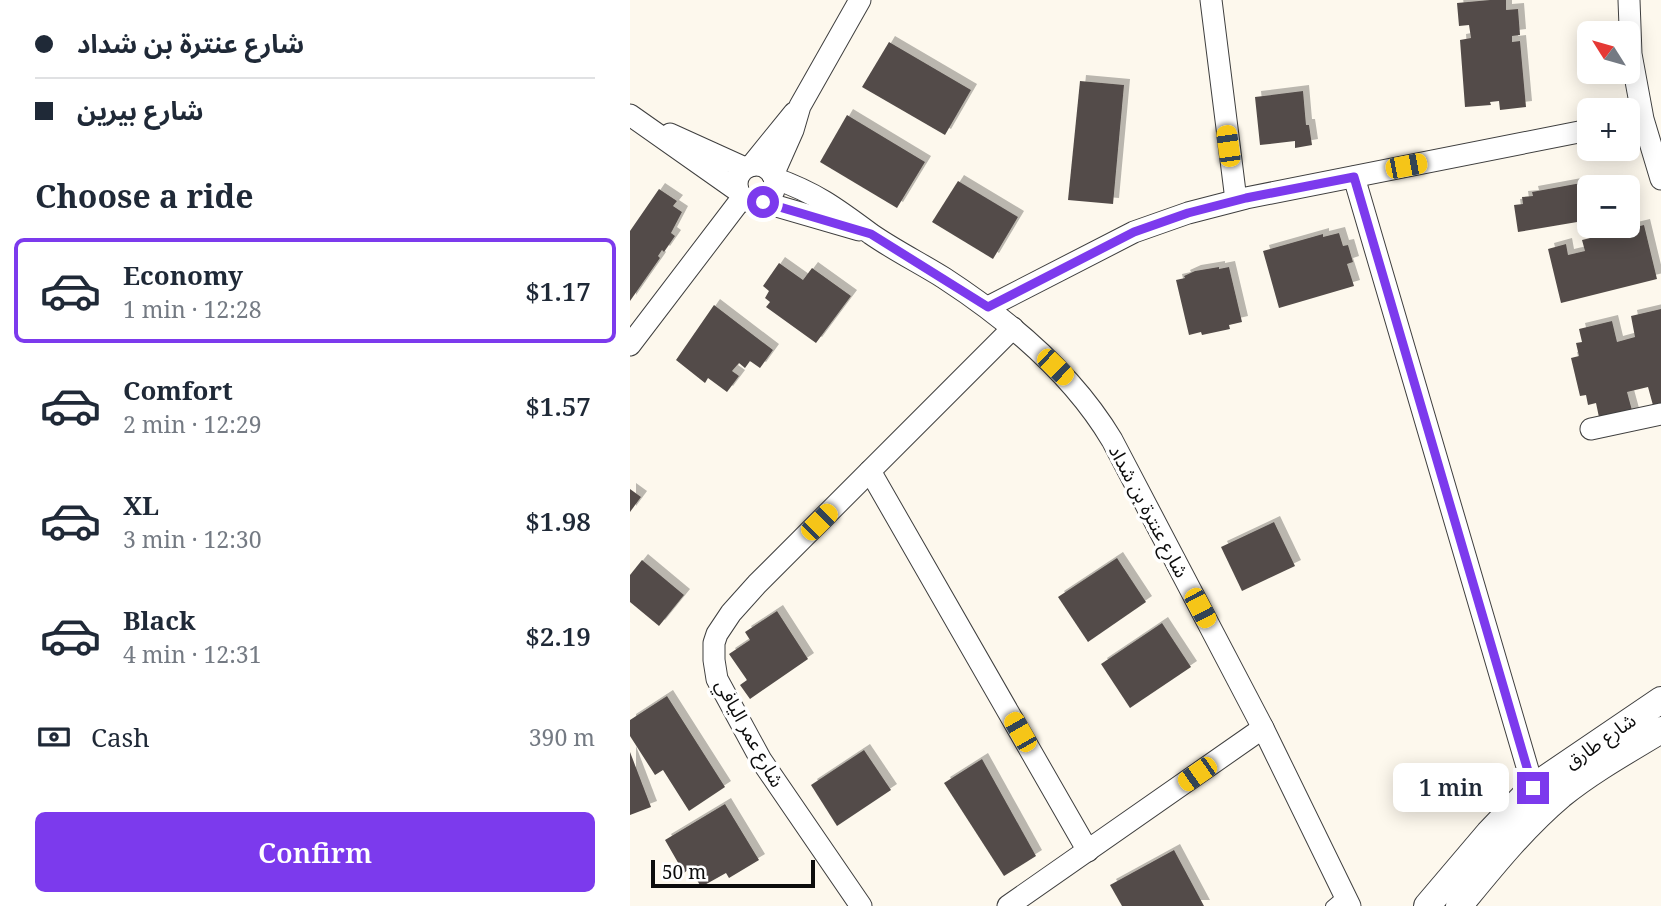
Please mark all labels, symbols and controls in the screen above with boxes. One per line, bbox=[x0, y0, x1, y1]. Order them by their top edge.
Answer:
north arrow bbox=[1577, 21, 1640, 84]
map controls bbox=[1577, 21, 1640, 238]
text: شارع عنترة بن شداد bbox=[77, 25, 304, 61]
text: شارع بيرين bbox=[77, 92, 204, 128]
button: + bbox=[1577, 98, 1640, 161]
car bbox=[1215, 124, 1242, 168]
car bbox=[1384, 152, 1429, 180]
text: Choose a ride bbox=[35, 174, 254, 217]
button: − bbox=[1577, 175, 1640, 238]
route start bbox=[747, 186, 779, 218]
text: Economy bbox=[123, 257, 243, 293]
icon: car bbox=[39, 259, 102, 322]
text: $1.17 bbox=[525, 273, 591, 309]
text: 1 min · 12:28 bbox=[123, 293, 261, 325]
car bbox=[1033, 345, 1078, 389]
text: Comfort bbox=[123, 372, 233, 408]
icon: car bbox=[39, 374, 102, 437]
text: $1.57 bbox=[525, 388, 591, 424]
text: 2 min · 12:29 bbox=[123, 408, 261, 440]
street label: شارع عنترة بن شداد bbox=[1102, 440, 1195, 582]
text: XL bbox=[123, 487, 159, 523]
icon: car bbox=[39, 489, 102, 552]
car bbox=[797, 500, 842, 544]
text: $1.98 bbox=[525, 503, 591, 539]
text: 3 min · 12:30 bbox=[123, 523, 261, 555]
car bbox=[1181, 585, 1220, 631]
text: Black bbox=[123, 602, 196, 638]
icon: car bbox=[39, 604, 102, 667]
text: $2.19 bbox=[525, 618, 591, 654]
text: 4 min · 12:31 bbox=[123, 638, 261, 670]
street label: شارع عمر اليافي bbox=[708, 674, 790, 793]
street label: شارع طارق bbox=[1559, 707, 1641, 776]
car bbox=[1001, 709, 1040, 755]
icon: cash bbox=[35, 718, 73, 756]
text: Cash bbox=[91, 719, 150, 755]
text: 390 m bbox=[529, 721, 595, 753]
car bbox=[1174, 753, 1221, 795]
callout: 1 min bbox=[1393, 764, 1508, 812]
text: 1 min bbox=[1419, 771, 1483, 803]
route end bbox=[1517, 772, 1549, 804]
button: Confirm bbox=[35, 812, 595, 892]
scale bar bbox=[651, 857, 816, 889]
text: 50 m bbox=[662, 859, 706, 885]

